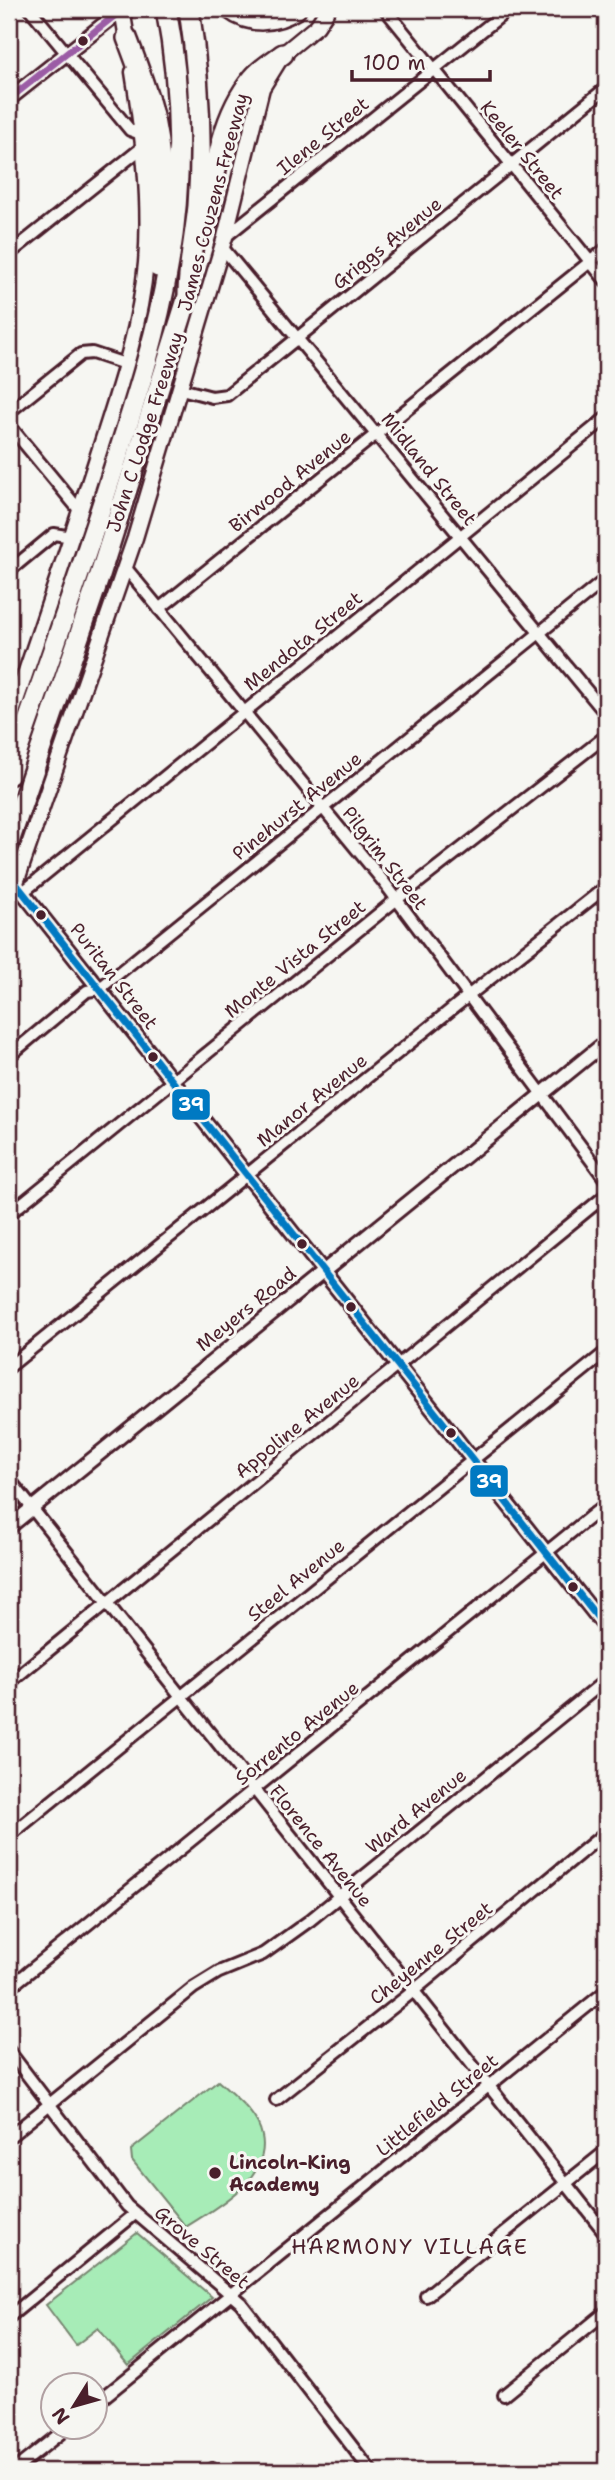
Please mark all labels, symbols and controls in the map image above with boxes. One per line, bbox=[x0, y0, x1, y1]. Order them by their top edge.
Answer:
unlabelled marker bbox=[76, 34, 90, 48]
scale bar bbox=[352, 38, 491, 82]
text: 100 m bbox=[363, 49, 426, 77]
street label: James Couzens Freeway bbox=[172, 90, 254, 314]
street label: Ilene Street bbox=[272, 91, 374, 181]
street label: Keeler Street bbox=[475, 95, 569, 205]
street label: Griggs Avenue bbox=[327, 191, 447, 295]
street label: John C Lodge Freeway bbox=[101, 328, 189, 536]
street label: Midland Street bbox=[376, 407, 482, 531]
street label: Birwood Avenue bbox=[224, 424, 356, 538]
street label: Mendota Street bbox=[239, 586, 367, 696]
street label: Pinehurst Avenue bbox=[227, 746, 367, 866]
street label: Pilgrim Street bbox=[337, 801, 433, 915]
street label: Monte Vista Street bbox=[219, 894, 371, 1024]
unlabelled marker bbox=[34, 908, 48, 922]
street label: Puritan Street bbox=[65, 918, 163, 1034]
street label: Manor Avenue bbox=[252, 1048, 372, 1152]
unlabelled marker bbox=[146, 1050, 160, 1064]
line badge: 39 bbox=[171, 1088, 211, 1121]
text: 39 bbox=[178, 1092, 204, 1117]
unlabelled marker bbox=[295, 1237, 309, 1251]
street label: Meyers Road bbox=[191, 1261, 301, 1357]
unlabelled marker bbox=[344, 1300, 358, 1314]
street label: Appoline Avenue bbox=[230, 1368, 364, 1484]
unlabelled marker bbox=[444, 1426, 458, 1440]
line badge: 39 bbox=[469, 1464, 509, 1498]
text: 39 bbox=[476, 1469, 502, 1494]
street label: Steel Avenue bbox=[242, 1533, 350, 1627]
unlabelled marker bbox=[566, 1580, 580, 1594]
street label: Sorrento Avenue bbox=[230, 1675, 364, 1791]
street label: Ward Avenue bbox=[360, 1763, 472, 1859]
street label: Florence Avenue bbox=[264, 1780, 378, 1912]
street label: Cheyenne Street bbox=[364, 1896, 498, 2010]
street label: Littlefield Street bbox=[371, 2048, 503, 2162]
place label: Lincoln-King Academy bbox=[229, 2150, 351, 2197]
marker: Lincoln-King Academy bbox=[207, 2165, 223, 2181]
street label: Grove Street bbox=[149, 2200, 255, 2294]
district label: HARMONY VILLAGE bbox=[291, 2233, 529, 2261]
north arrow bbox=[38, 2372, 108, 2442]
text: N bbox=[46, 2402, 75, 2429]

